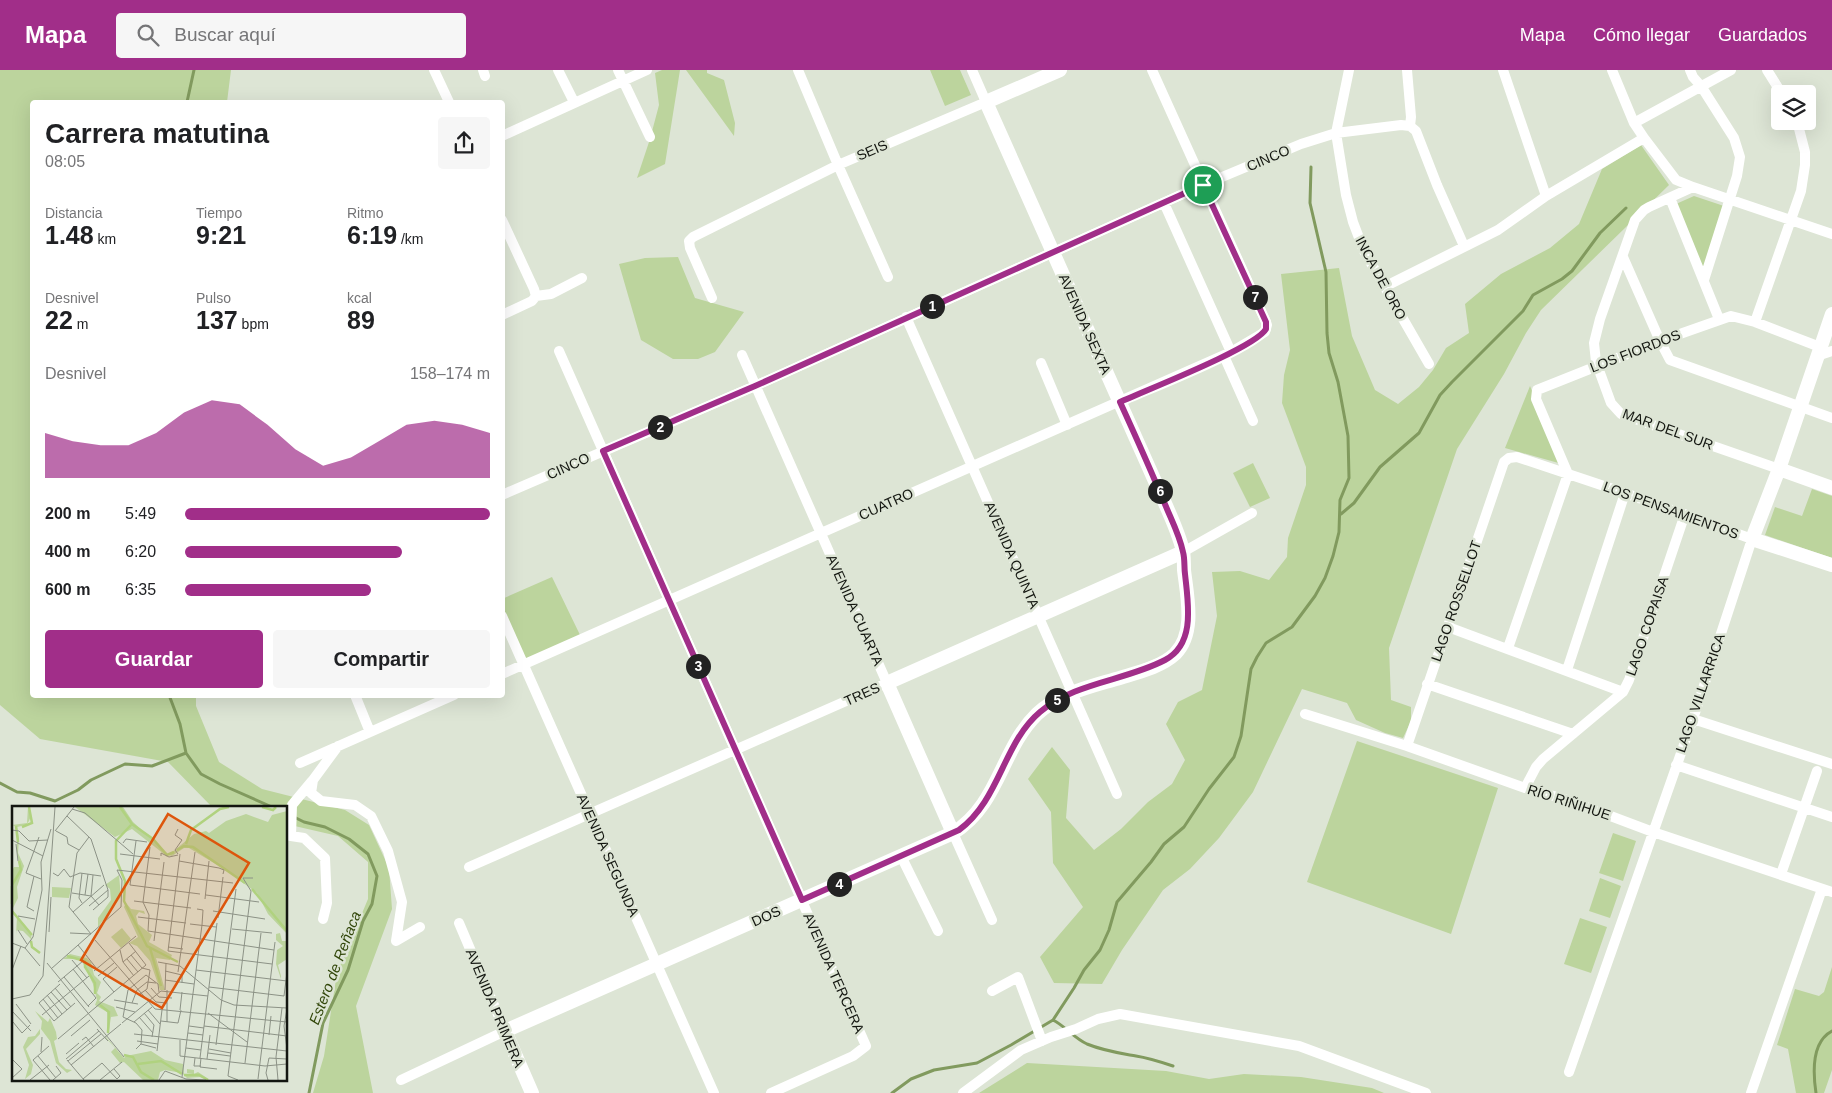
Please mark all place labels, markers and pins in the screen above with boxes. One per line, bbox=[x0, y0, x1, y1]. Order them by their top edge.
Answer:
pin bbox=[1182, 164, 1224, 206]
pin: 7 bbox=[1242, 284, 1268, 310]
pin: 1 bbox=[920, 294, 944, 318]
pin: 2 bbox=[648, 414, 672, 440]
pin: 6 bbox=[1148, 478, 1172, 504]
pin: 3 bbox=[686, 654, 710, 678]
pin: 5 bbox=[1044, 688, 1070, 712]
pin: 4 bbox=[826, 872, 852, 896]

